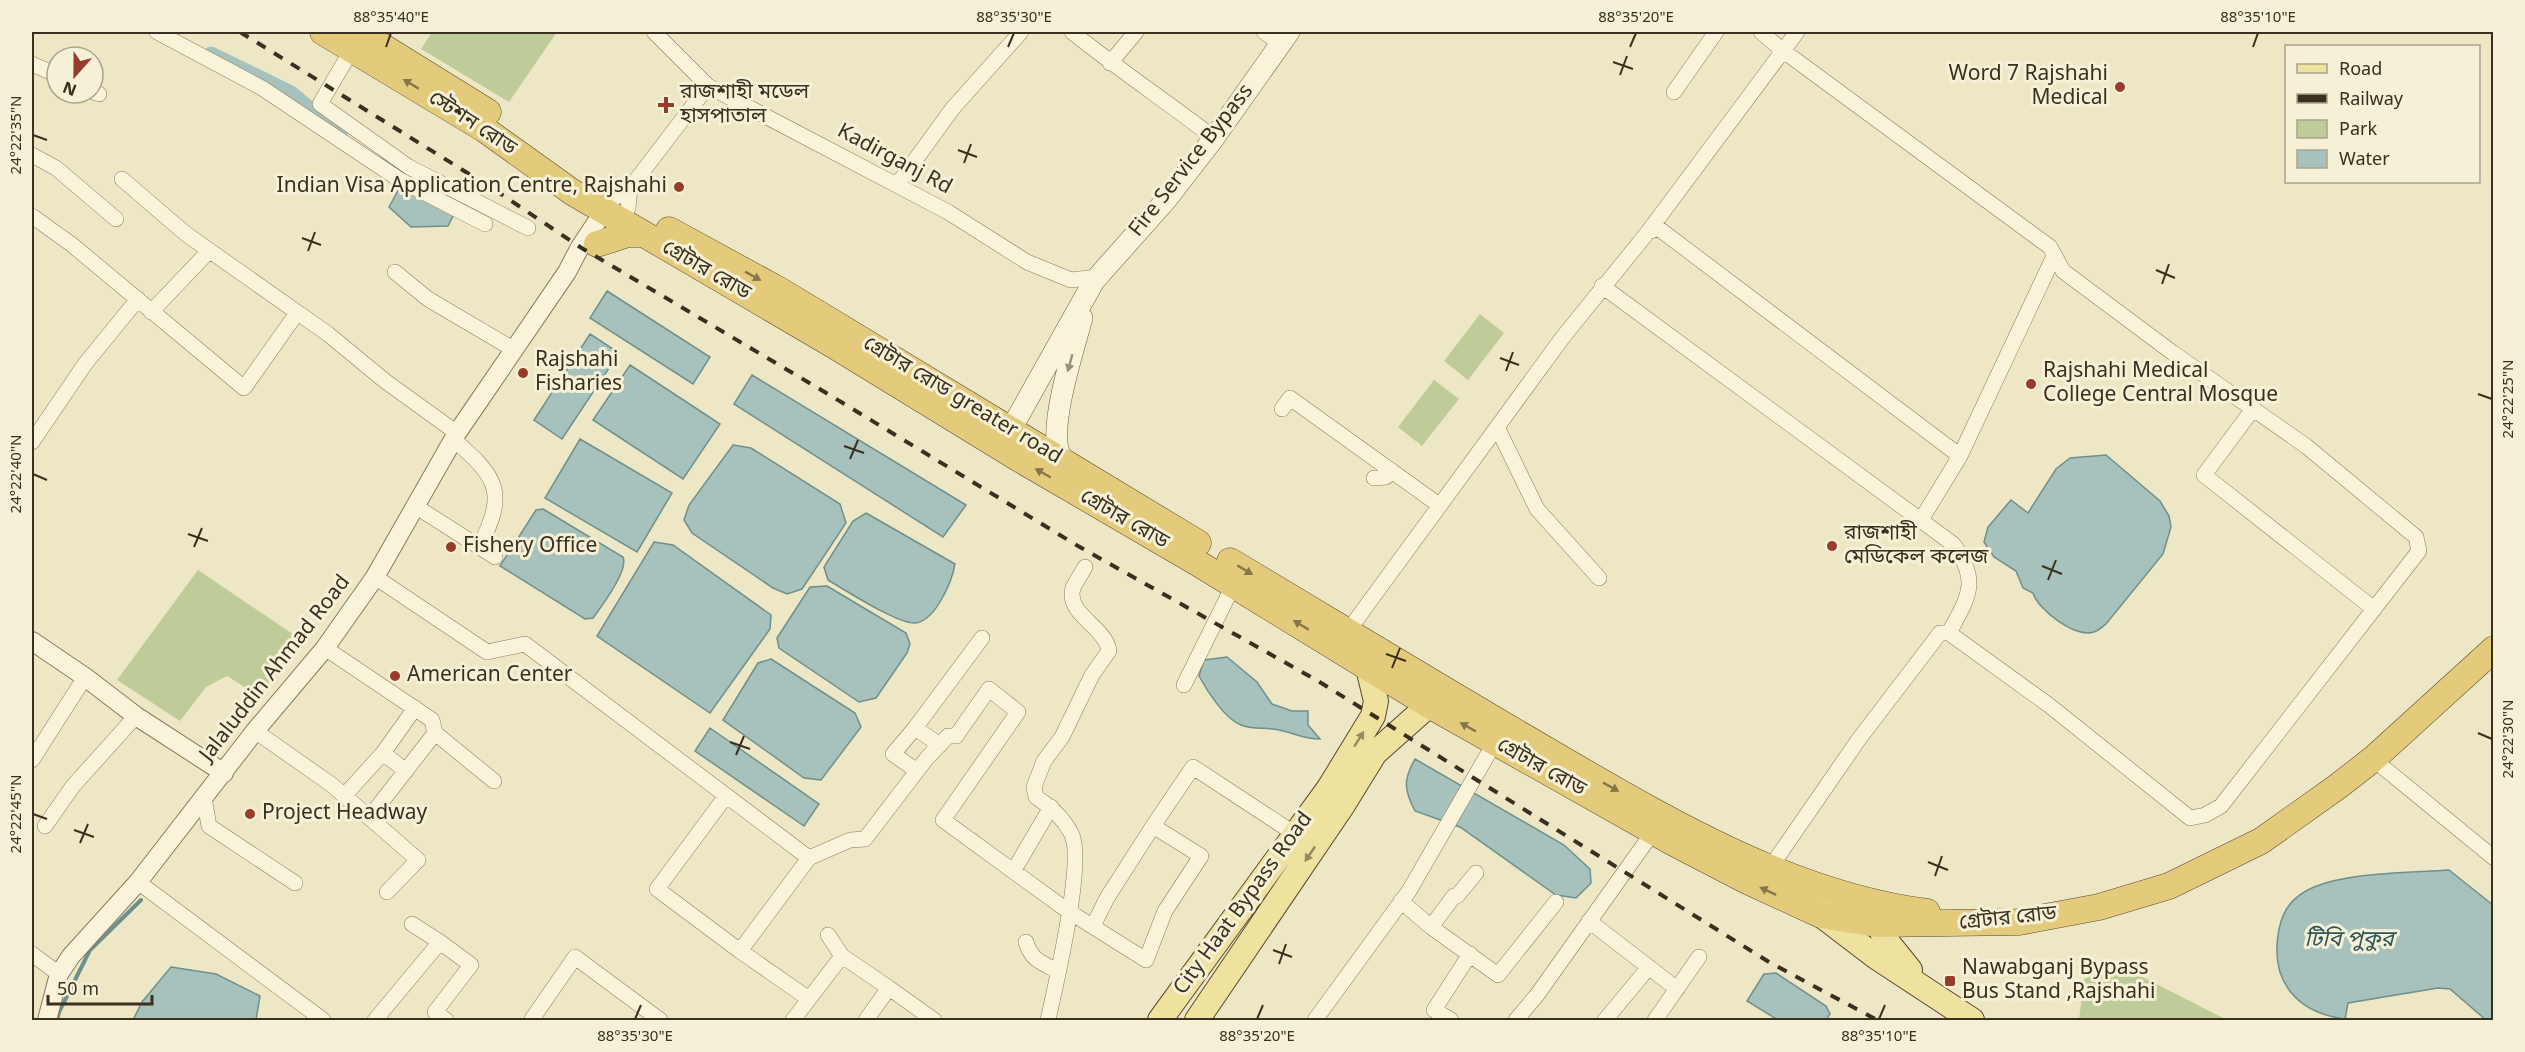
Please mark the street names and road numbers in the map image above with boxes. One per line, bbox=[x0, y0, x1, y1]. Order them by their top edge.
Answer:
street label: Fire Service Bypass bbox=[1124, 79, 1260, 243]
street label: স্টেশন রোড bbox=[423, 85, 522, 163]
street label: Kadirganj Rd bbox=[832, 118, 956, 202]
street label: গ্রেটার রোড bbox=[657, 234, 756, 308]
street label: গ্রেটার রোড greater road bbox=[857, 330, 1067, 472]
street label: গ্রেটার রোড bbox=[1075, 483, 1174, 557]
street label: Jalaluddin Ahmad Road bbox=[193, 570, 358, 770]
street label: গ্রেটার রোড bbox=[1491, 732, 1591, 804]
street label: City Haat Bypass Road bbox=[1168, 807, 1320, 1001]
street label: গ্রেটার রোড bbox=[1958, 900, 2059, 938]

